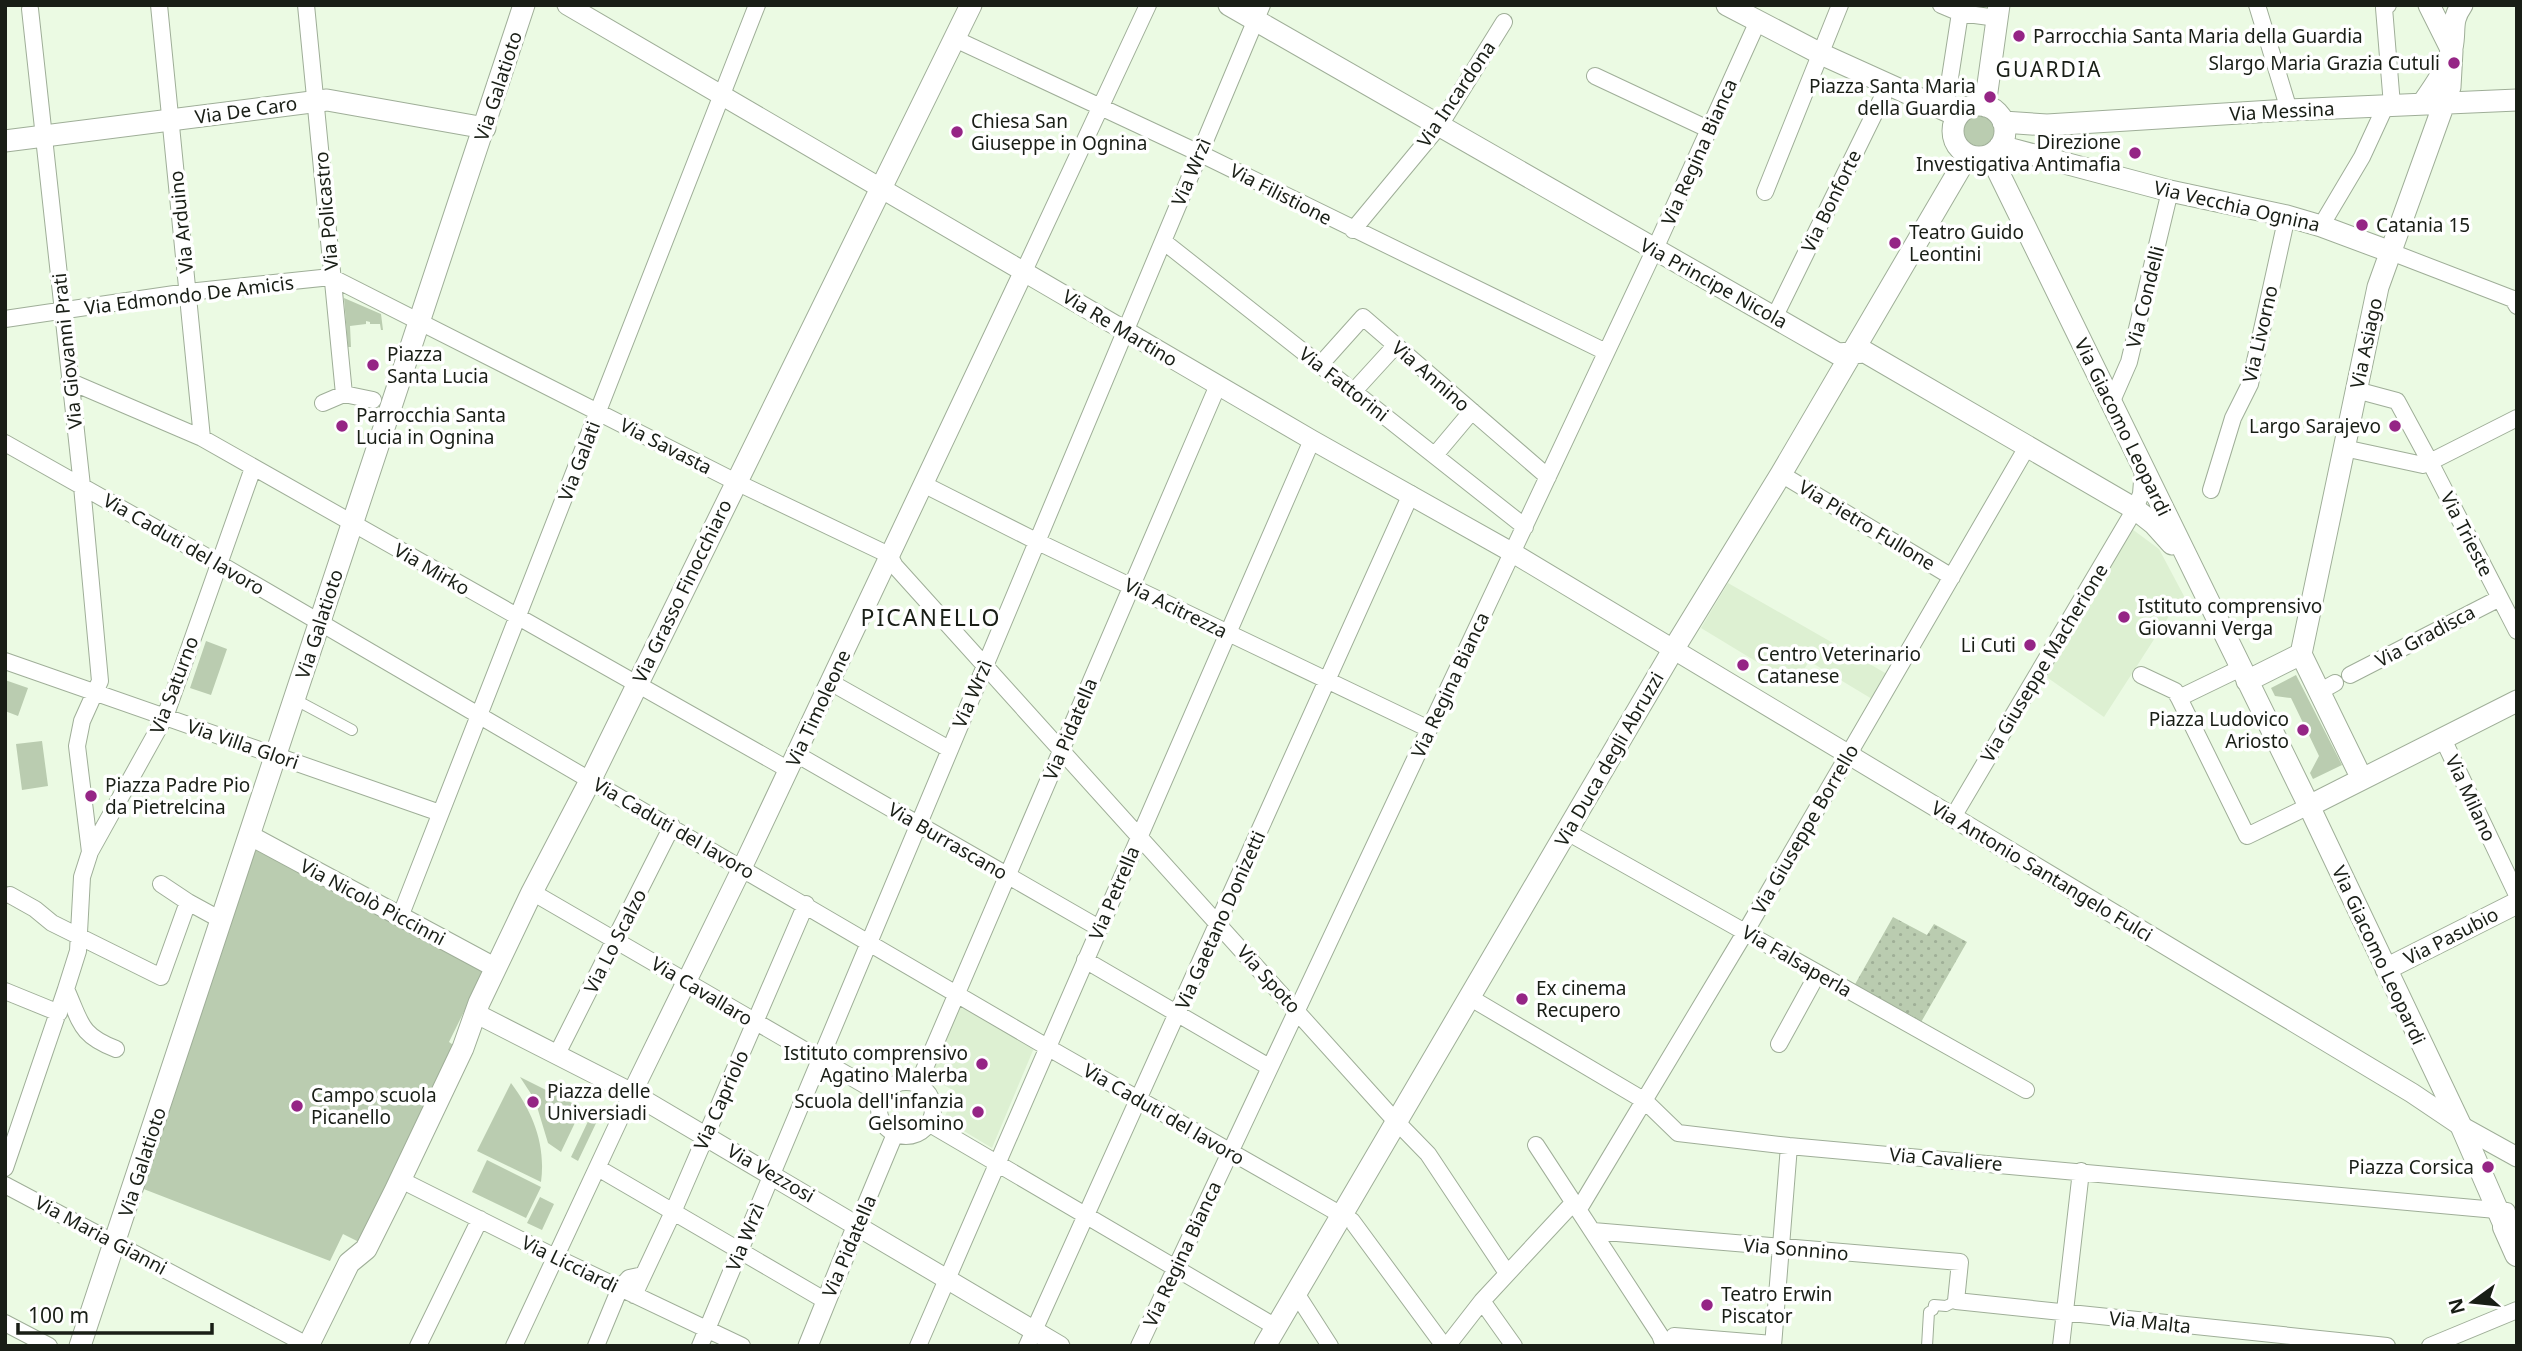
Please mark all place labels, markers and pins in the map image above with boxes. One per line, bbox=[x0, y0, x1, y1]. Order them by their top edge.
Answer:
place label: Parrocchia Santa Maria della Guardia bbox=[2033, 23, 2363, 49]
marker: Parrocchia Santa Maria della Guardia bbox=[2011, 28, 2027, 44]
place label: Slargo Maria Grazia Cutuli bbox=[2208, 50, 2440, 76]
marker: Slargo Maria Grazia Cutuli bbox=[2446, 55, 2462, 71]
place label: Piazza Santa Maria della Guardia bbox=[1809, 73, 1976, 121]
marker: Piazza Santa Maria della Guardia bbox=[1982, 89, 1998, 105]
place label: Chiesa San Giuseppe in Ognina bbox=[971, 108, 1147, 156]
marker: Chiesa San Giuseppe in Ognina bbox=[949, 124, 965, 140]
place label: Direzione Investigativa Antimafia bbox=[1916, 129, 2121, 177]
marker: Direzione Investigativa Antimafia bbox=[2127, 145, 2143, 161]
place label: Catania 15 bbox=[2376, 212, 2470, 238]
marker: Catania 15 bbox=[2354, 217, 2370, 233]
place label: Teatro Guido Leontini bbox=[1909, 219, 2024, 267]
marker: Teatro Guido Leontini bbox=[1887, 235, 1903, 251]
place label: Piazza Santa Lucia bbox=[387, 341, 489, 389]
marker: Piazza Santa Lucia bbox=[365, 357, 381, 373]
place label: Parrocchia Santa Lucia in Ognina bbox=[356, 402, 506, 450]
place label: Largo Sarajevo bbox=[2249, 413, 2381, 439]
marker: Parrocchia Santa Lucia in Ognina bbox=[334, 418, 350, 434]
marker: Largo Sarajevo bbox=[2387, 418, 2403, 434]
place label: Istituto comprensivo Giovanni Verga bbox=[2138, 593, 2322, 641]
marker: Istituto comprensivo Giovanni Verga bbox=[2116, 609, 2132, 625]
place label: Li Cuti bbox=[1961, 632, 2016, 658]
marker: Li Cuti bbox=[2022, 637, 2038, 653]
place label: Centro Veterinario Catanese bbox=[1757, 641, 1921, 689]
marker: Centro Veterinario Catanese bbox=[1735, 657, 1751, 673]
place label: Piazza Ludovico Ariosto bbox=[2149, 706, 2289, 754]
marker: Piazza Ludovico Ariosto bbox=[2295, 722, 2311, 738]
place label: Piazza Padre Pio da Pietrelcina bbox=[105, 772, 250, 820]
marker: Piazza Padre Pio da Pietrelcina bbox=[83, 788, 99, 804]
place label: Ex cinema Recupero bbox=[1536, 975, 1626, 1023]
marker: Ex cinema Recupero bbox=[1514, 991, 1530, 1007]
place label: Istituto comprensivo Agatino Malerba bbox=[784, 1040, 968, 1088]
marker: Istituto comprensivo Agatino Malerba bbox=[974, 1056, 990, 1072]
place label: Piazza delle Universiadi bbox=[547, 1078, 650, 1126]
place label: Campo scuola Picanello bbox=[311, 1082, 437, 1130]
place label: Scuola dell'infanzia Gelsomino bbox=[794, 1088, 964, 1136]
marker: Piazza delle Universiadi bbox=[525, 1094, 541, 1110]
marker: Campo scuola Picanello bbox=[289, 1098, 305, 1114]
marker: Scuola dell'infanzia Gelsomino bbox=[970, 1104, 986, 1120]
place label: Piazza Corsica bbox=[2348, 1154, 2474, 1180]
marker: Piazza Corsica bbox=[2480, 1159, 2496, 1175]
place label: Teatro Erwin Piscator bbox=[1721, 1281, 1832, 1329]
marker: Teatro Erwin Piscator bbox=[1699, 1297, 1715, 1313]

